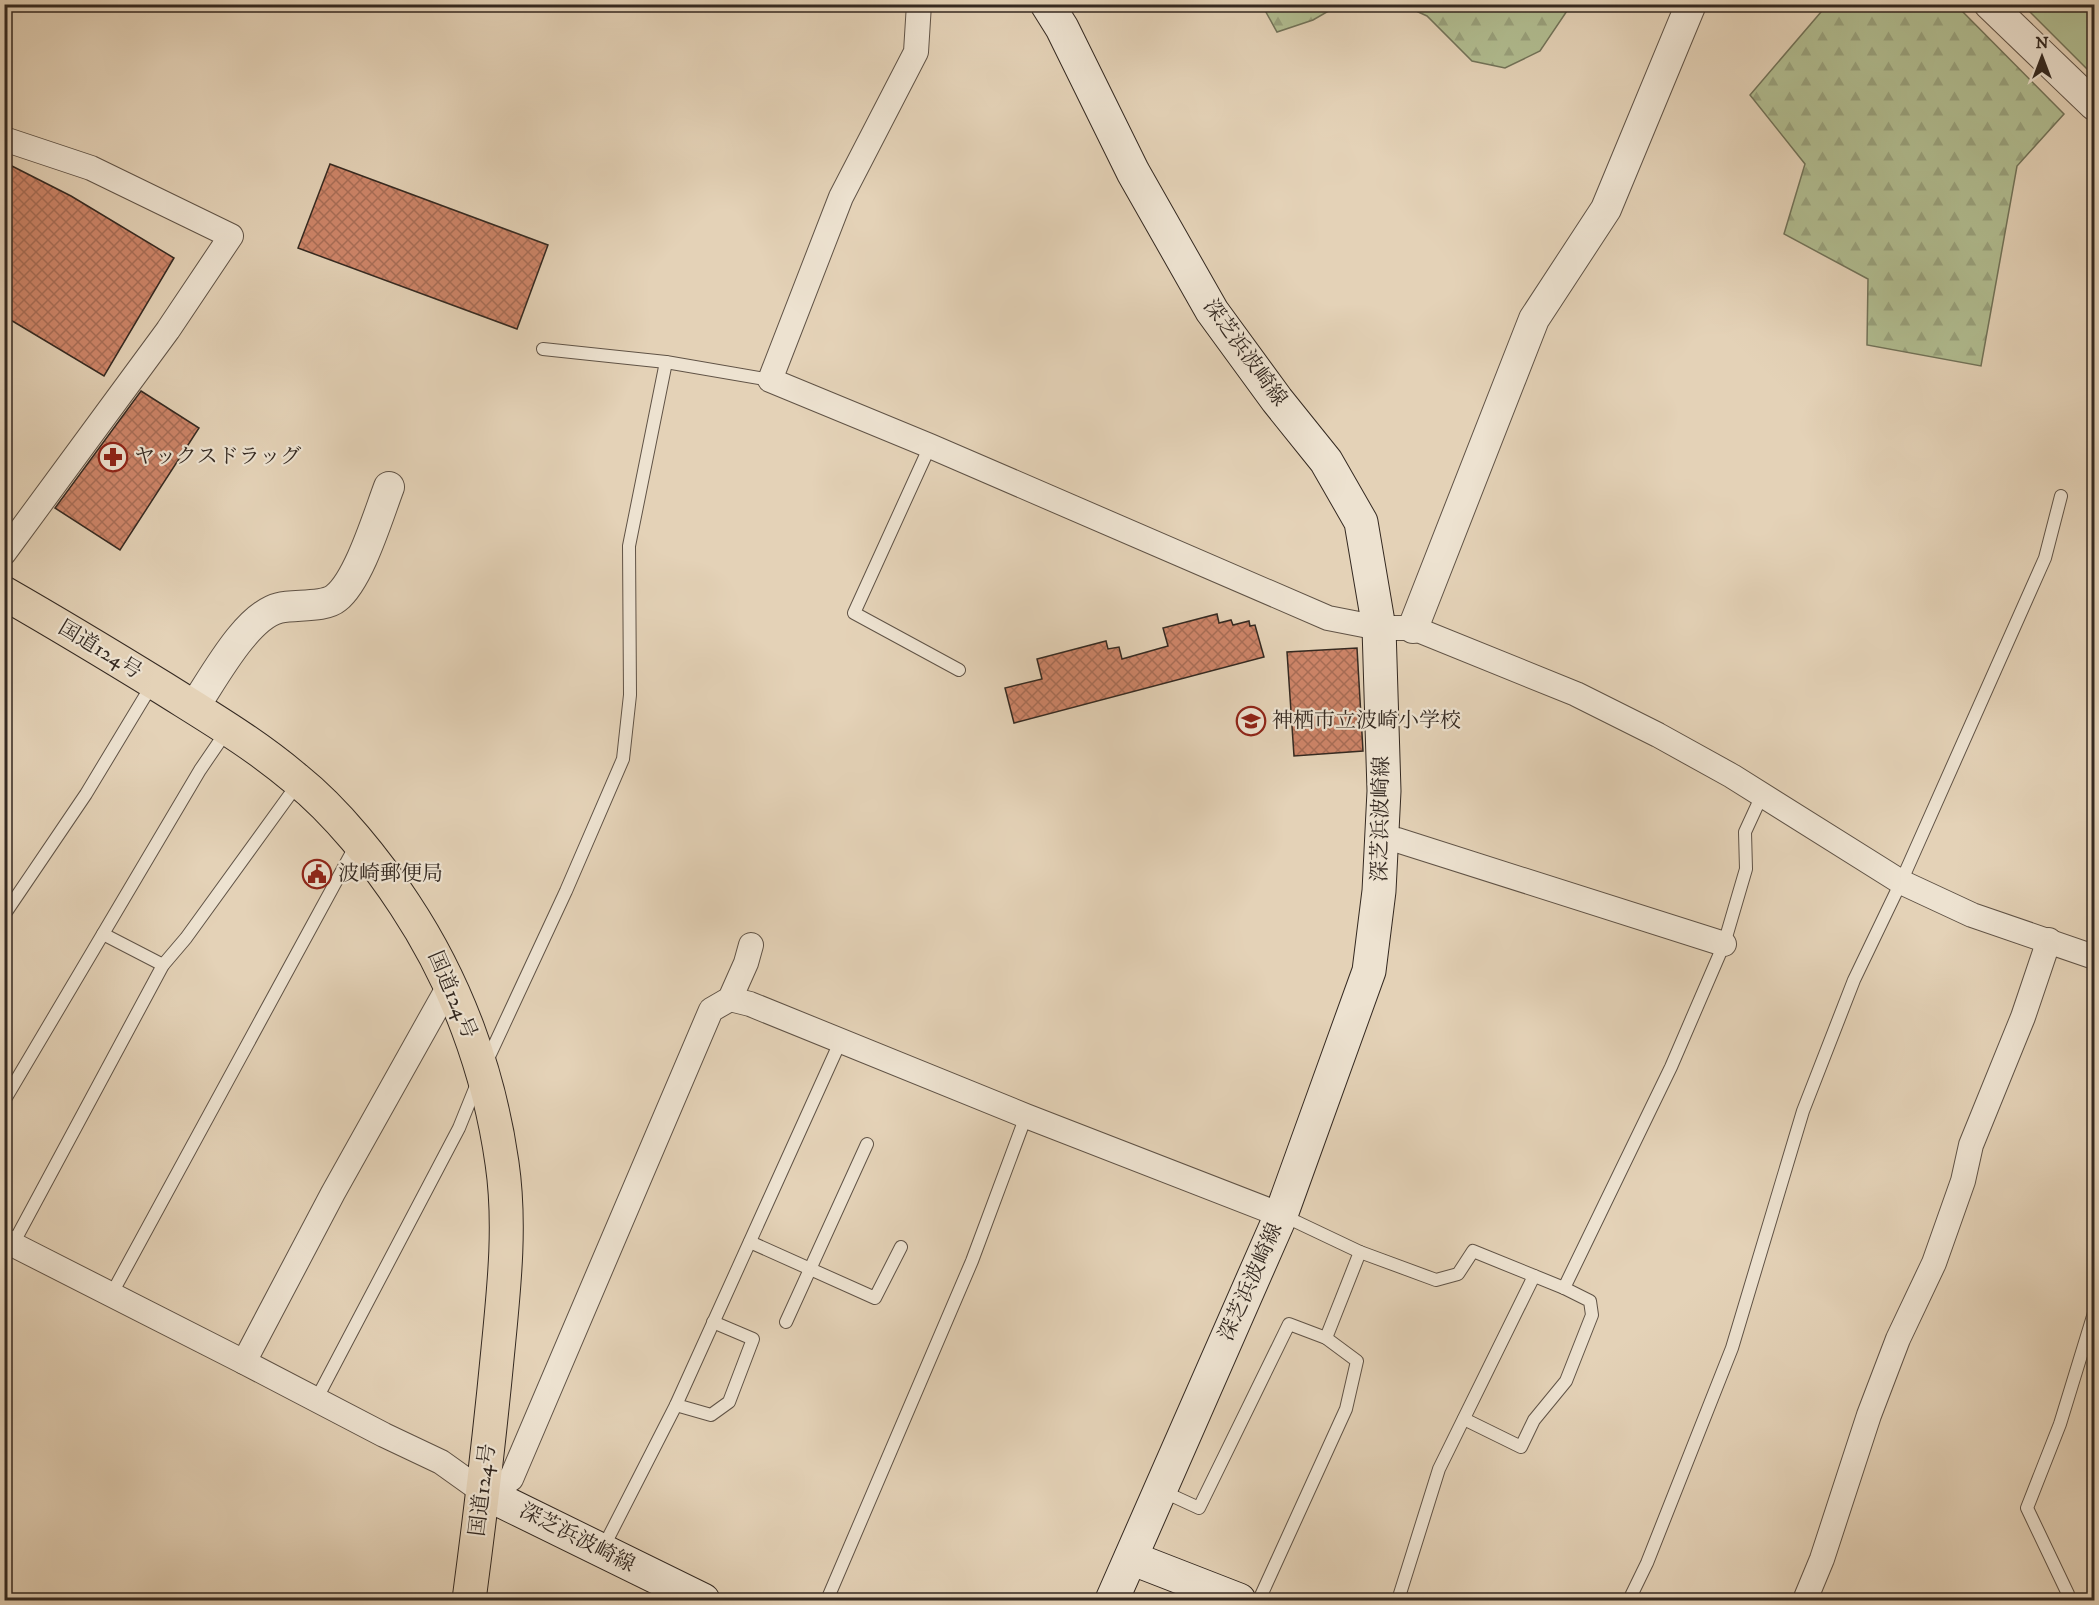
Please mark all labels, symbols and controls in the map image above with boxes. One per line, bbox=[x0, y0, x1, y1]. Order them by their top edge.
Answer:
north arrow bbox=[2012, 27, 2072, 87]
text: N bbox=[2035, 33, 2049, 53]
street label: 深芝浜波崎線 bbox=[1197, 294, 1293, 412]
pharmacy icon: ヤックスドラッグ bbox=[97, 441, 129, 473]
place label: ヤックスドラッグ bbox=[134, 444, 301, 470]
street label: 国道124号 bbox=[53, 615, 147, 685]
school or university icon: 神栖市立波崎小学校 bbox=[1235, 705, 1267, 737]
place label: 神栖市立波崎小学校 bbox=[1272, 708, 1461, 734]
street label: 深芝浜波崎線 bbox=[1367, 756, 1395, 882]
public building icon: 波崎郵便局 bbox=[301, 858, 333, 890]
place label: 波崎郵便局 bbox=[338, 861, 443, 887]
street label: 国道124号 bbox=[422, 947, 482, 1043]
street label: 深芝浜波崎線 bbox=[1213, 1219, 1289, 1345]
street label: 国道124号 bbox=[464, 1442, 502, 1538]
street label: 深芝浜波崎線 bbox=[515, 1498, 639, 1578]

